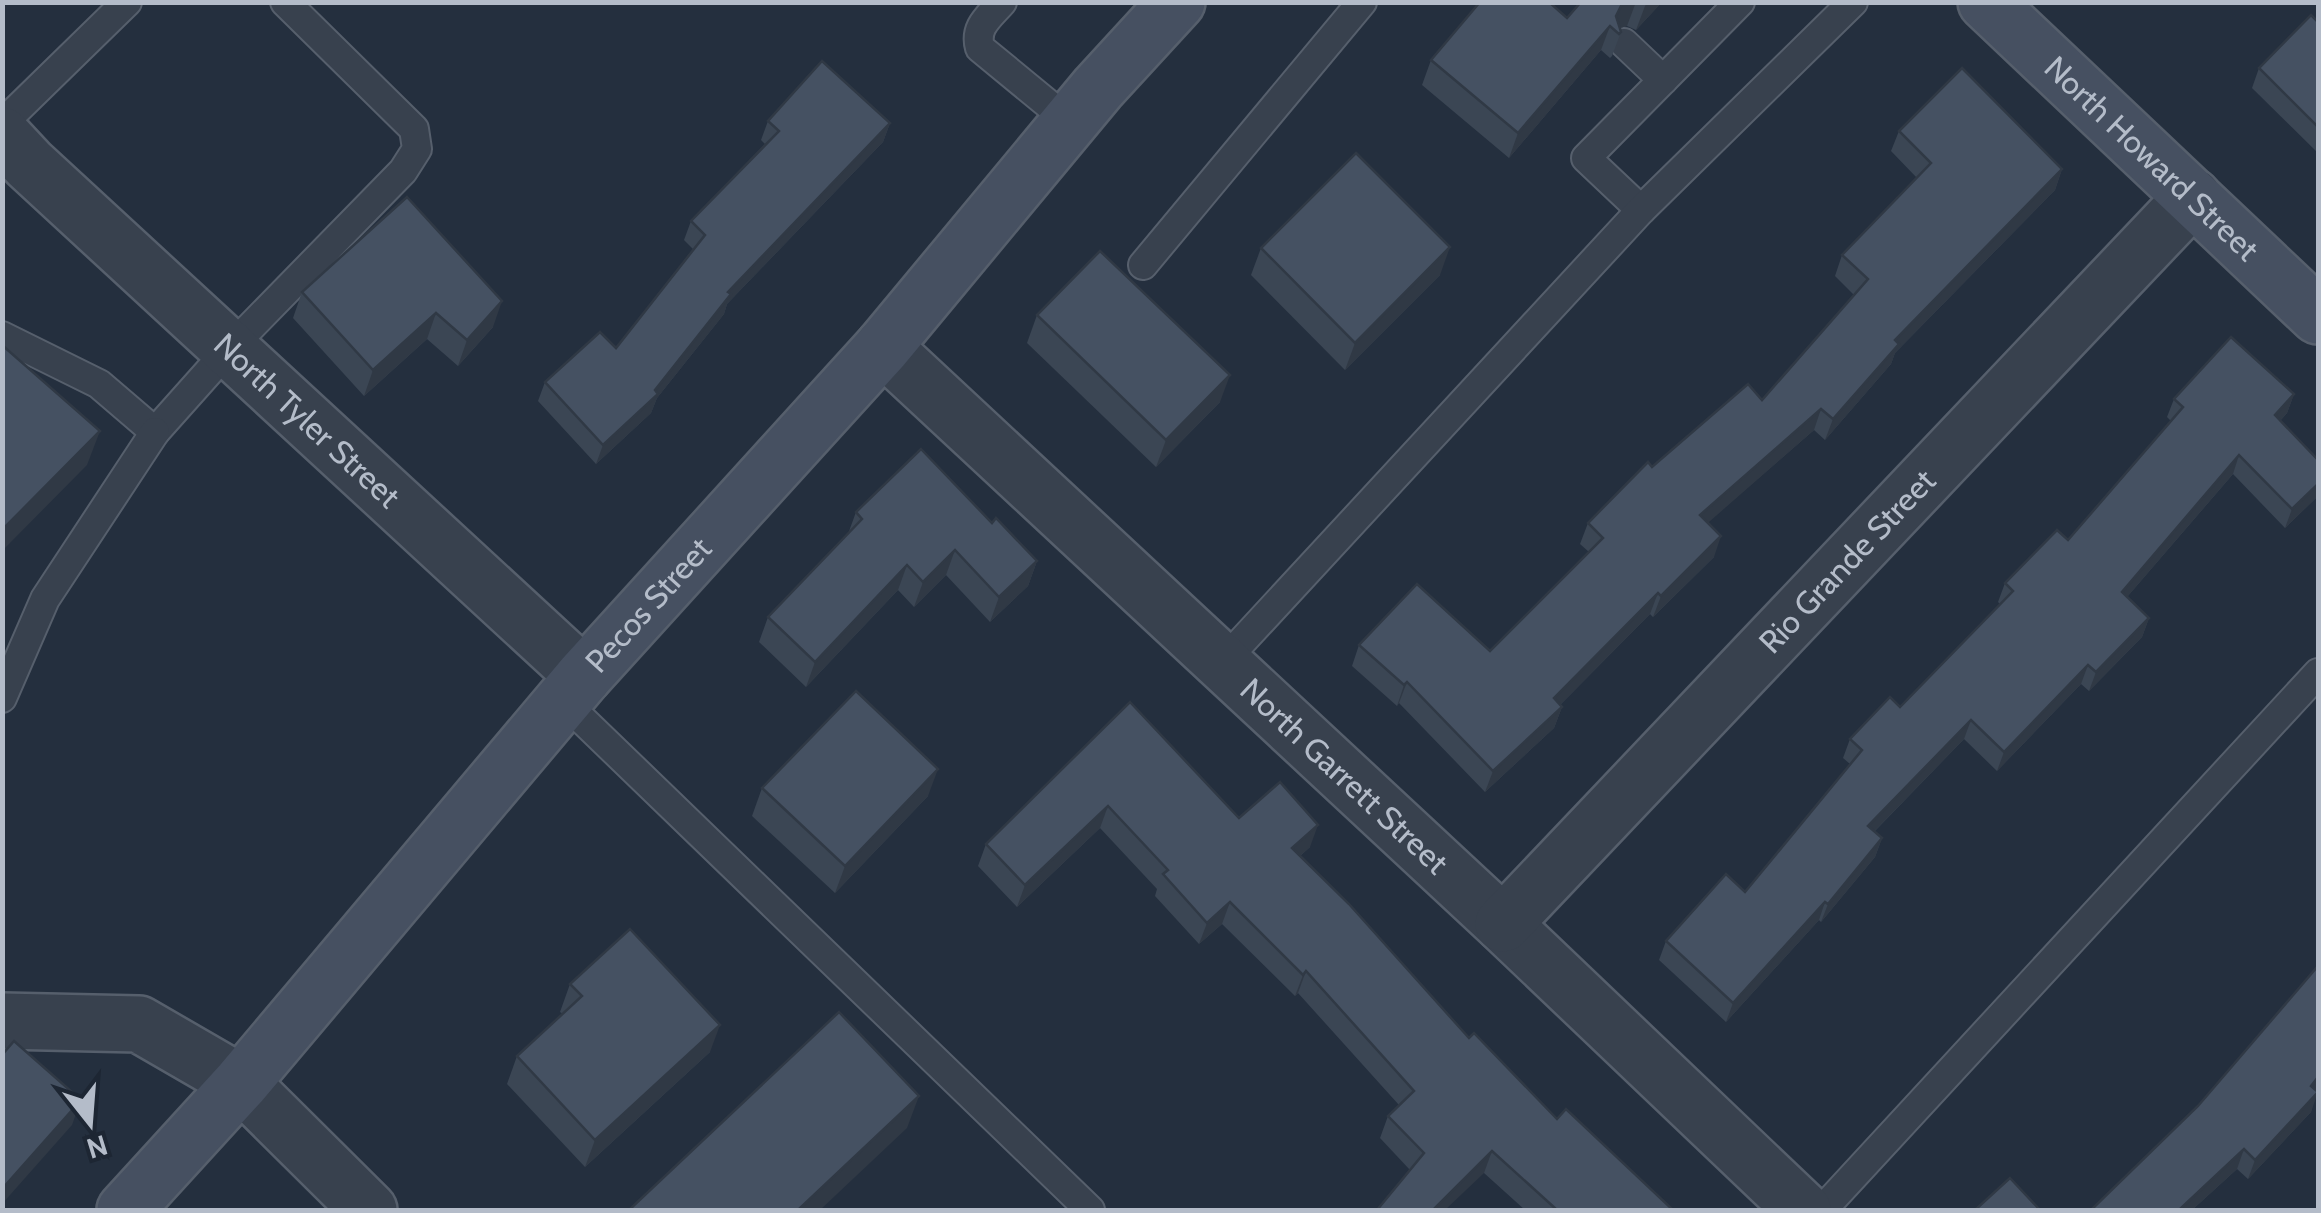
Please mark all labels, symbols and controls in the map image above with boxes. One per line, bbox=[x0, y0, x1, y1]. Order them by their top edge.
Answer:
street label: North Howard Street bbox=[2037, 48, 2267, 269]
street label: North Tyler Street bbox=[206, 325, 409, 516]
street label: Rio Grande Street bbox=[1750, 461, 1943, 661]
street label: Pecos Street bbox=[577, 529, 719, 680]
street label: North Garrett Street bbox=[1233, 670, 1457, 882]
north arrow bbox=[40, 1073, 140, 1173]
text: N bbox=[83, 1128, 112, 1166]

